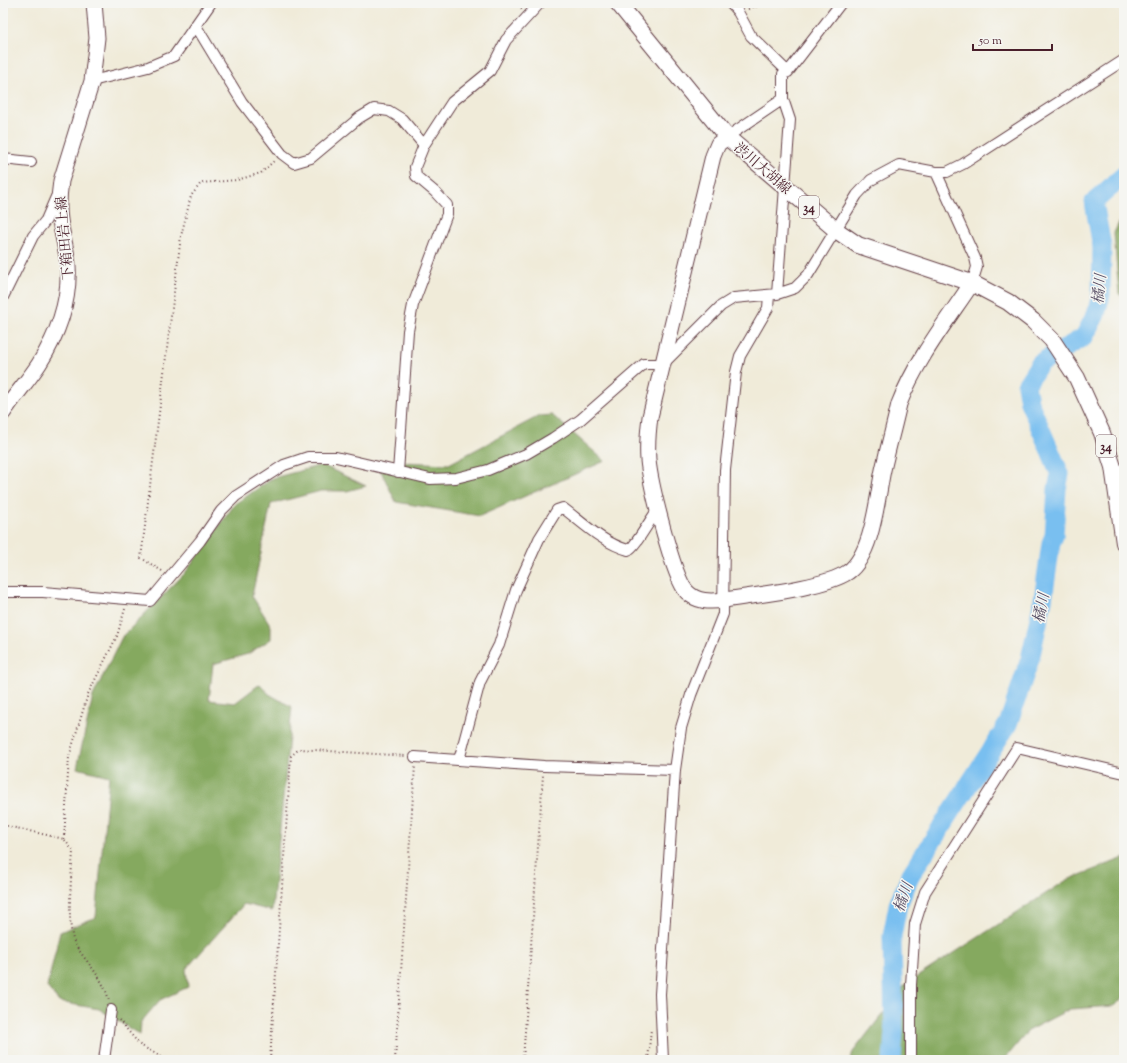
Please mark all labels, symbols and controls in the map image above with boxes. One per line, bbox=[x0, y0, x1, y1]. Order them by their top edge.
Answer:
scale bar bbox=[973, 26, 1052, 52]
text: 50 m bbox=[978, 32, 1002, 50]
street label: 渋川大胡線 bbox=[729, 139, 795, 200]
street label: 下箱田岩上線 bbox=[52, 195, 80, 281]
road number: 34 bbox=[799, 196, 819, 218]
water label: 橘川 bbox=[1088, 271, 1113, 305]
road number: 34 bbox=[1096, 435, 1116, 457]
water label: 橘川 bbox=[1029, 590, 1056, 625]
water label: 橘川 bbox=[890, 878, 920, 915]

